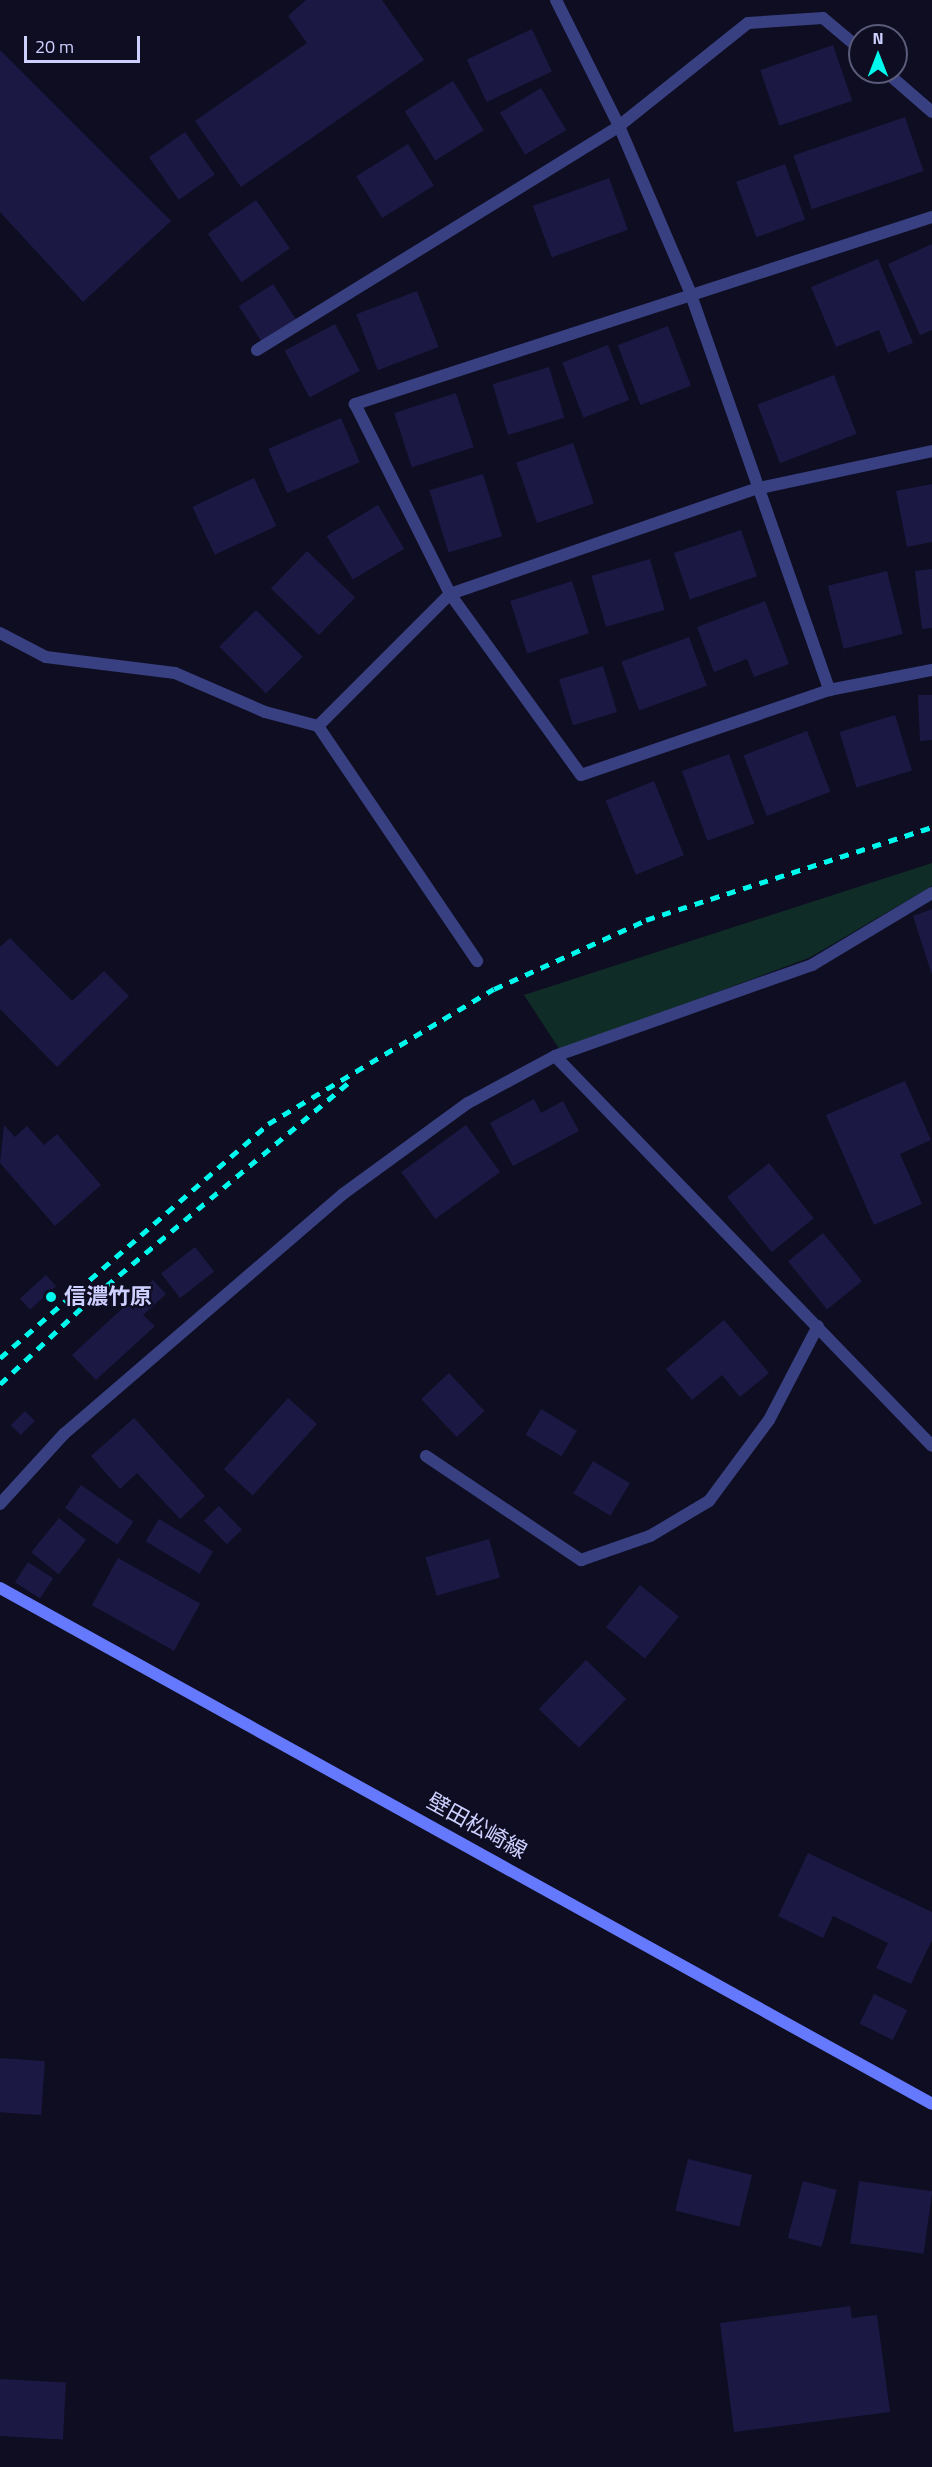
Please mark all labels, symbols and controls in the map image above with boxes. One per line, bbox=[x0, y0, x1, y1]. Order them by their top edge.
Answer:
scale bar bbox=[27, 24, 142, 62]
north arrow bbox=[848, 24, 908, 84]
text: N bbox=[872, 26, 884, 50]
text: 20 m bbox=[35, 33, 74, 60]
place label: 信濃竹原 bbox=[64, 1284, 152, 1310]
marker: 信濃竹原 bbox=[42, 1288, 60, 1306]
street label: 壁田松崎線 bbox=[422, 1788, 532, 1864]

